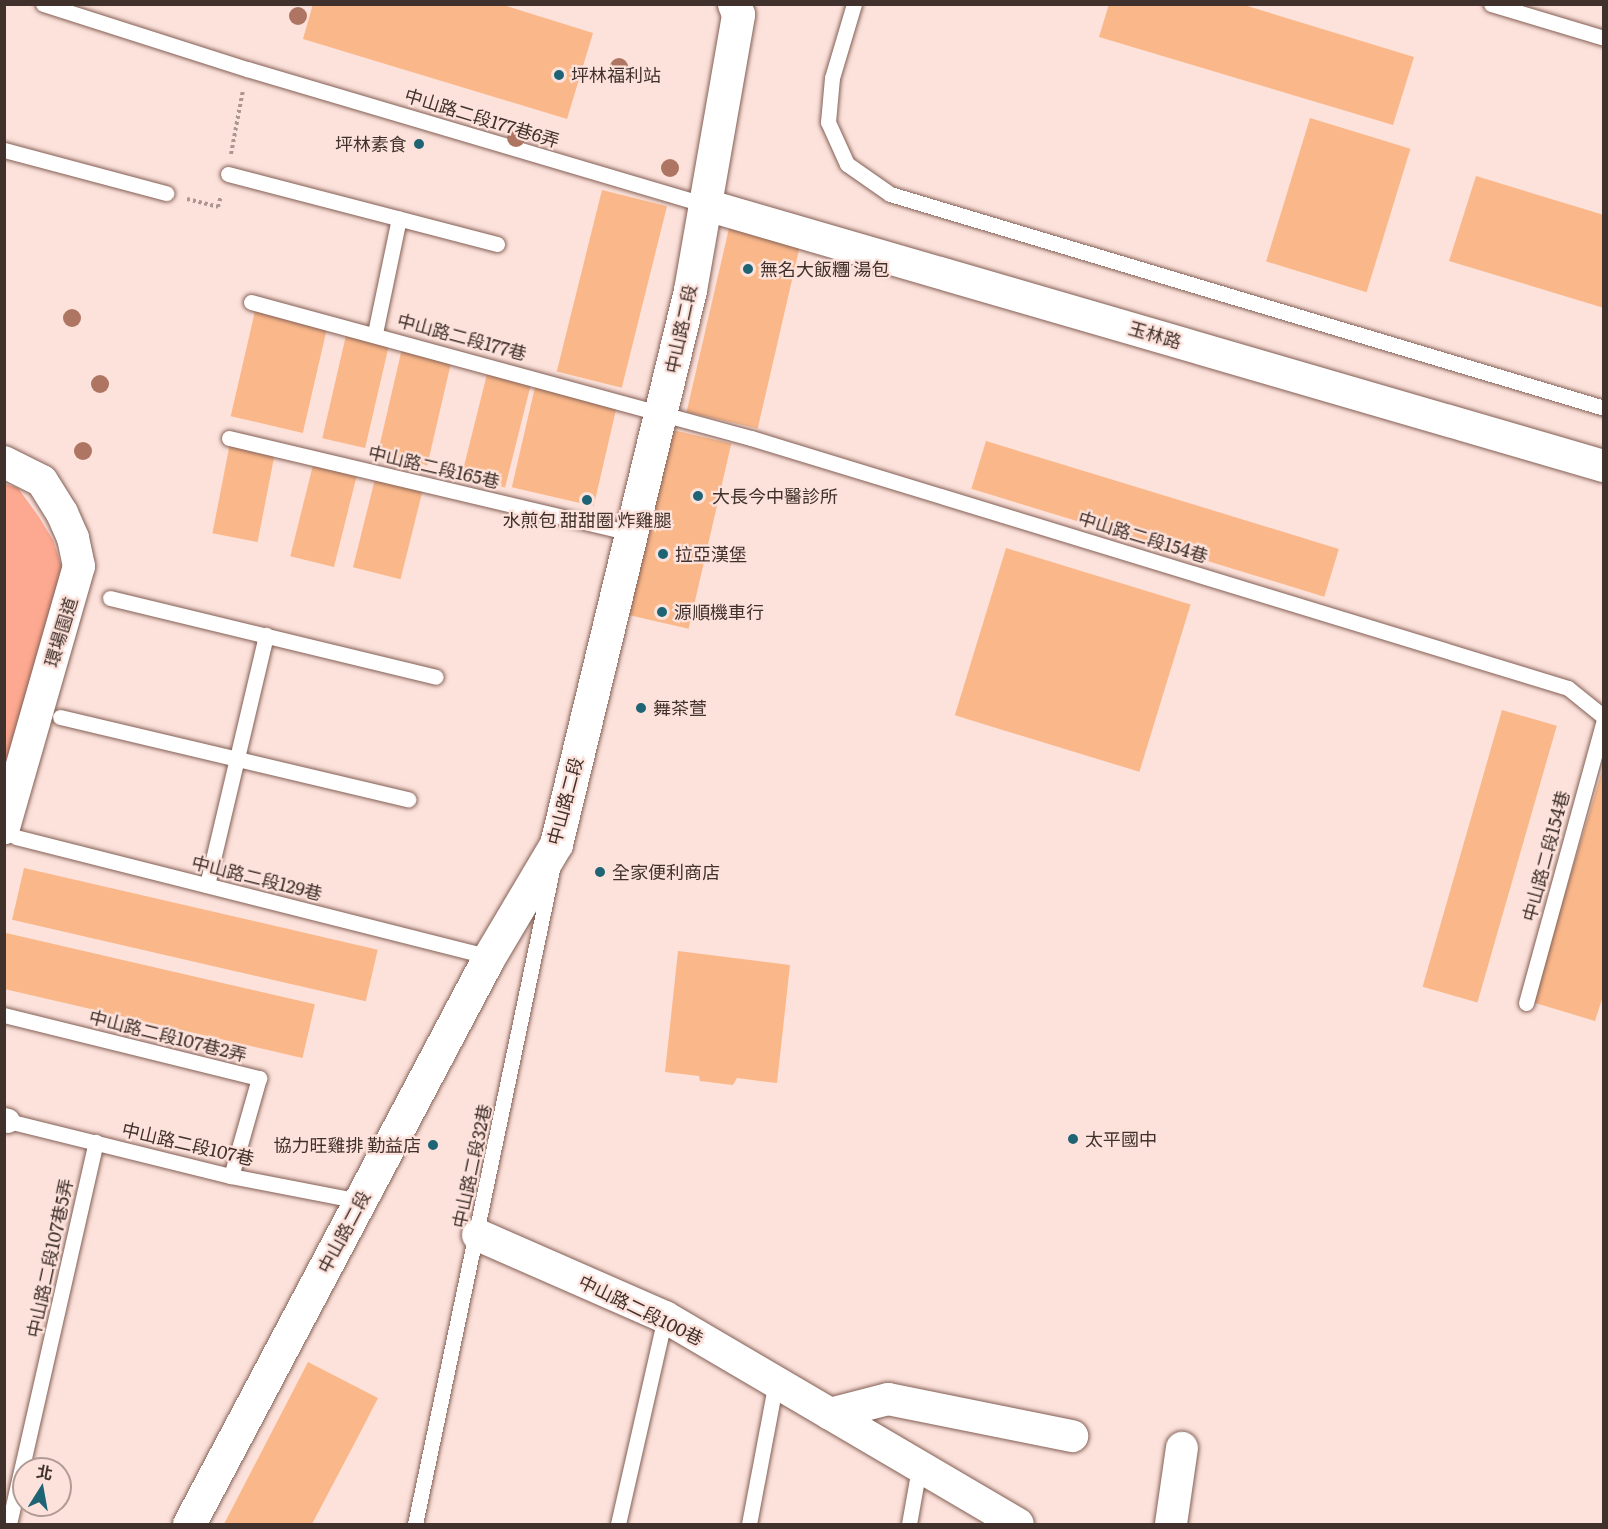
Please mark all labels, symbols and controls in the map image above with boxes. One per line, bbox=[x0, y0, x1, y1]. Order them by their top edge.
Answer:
place label: 坪林福利站 bbox=[571, 64, 661, 86]
marker: 坪林福利站 bbox=[552, 68, 566, 82]
street label: 中山路二段177巷6弄 bbox=[402, 84, 562, 152]
place label: 坪林素食 bbox=[335, 133, 407, 155]
marker: 坪林素食 bbox=[412, 137, 426, 151]
place label: 無名大飯糰 湯包 bbox=[760, 258, 890, 280]
marker: 無名大飯糰 湯包 bbox=[741, 262, 755, 276]
street label: 中山路二段 bbox=[661, 283, 701, 375]
street label: 中山路二段177巷 bbox=[395, 309, 529, 365]
street label: 玉林路 bbox=[1126, 317, 1184, 353]
street label: 中山路二段165巷 bbox=[366, 441, 502, 493]
place label: 大長今中醫診所 bbox=[712, 485, 838, 507]
marker: 大長今中醫診所 bbox=[689, 487, 707, 505]
marker: 水煎包 甜甜圈 炸雞腿 bbox=[580, 493, 594, 507]
street label: 中山路二段154巷 bbox=[1076, 507, 1210, 567]
place label: 水煎包 甜甜圈 炸雞腿 bbox=[502, 509, 672, 531]
place label: 拉亞漢堡 bbox=[675, 543, 747, 565]
marker: 拉亞漢堡 bbox=[656, 547, 670, 561]
street label: 環場園道 bbox=[40, 594, 82, 670]
place label: 源順機車行 bbox=[674, 601, 764, 623]
marker: 源順機車行 bbox=[655, 605, 669, 619]
place label: 舞茶萱 bbox=[653, 697, 707, 719]
marker: 舞茶萱 bbox=[634, 701, 648, 715]
street label: 中山路二段 bbox=[543, 755, 587, 847]
street label: 中山路二段154巷 bbox=[1518, 788, 1574, 924]
street label: 中山路二段129巷 bbox=[189, 851, 325, 905]
place label: 全家便利商店 bbox=[612, 861, 720, 883]
marker: 全家便利商店 bbox=[593, 865, 607, 879]
street label: 中山路二段107巷2弄 bbox=[87, 1006, 249, 1066]
street label: 中山路二段32巷 bbox=[448, 1102, 496, 1230]
street label: 中山路二段107巷 bbox=[120, 1118, 256, 1170]
place label: 太平國中 bbox=[1085, 1128, 1157, 1150]
marker: 太平國中 bbox=[1066, 1132, 1080, 1146]
place label: 協力旺雞排 勤益店 bbox=[273, 1134, 421, 1156]
marker: 協力旺雞排 勤益店 bbox=[426, 1138, 440, 1152]
street label: 中山路二段107巷5弄 bbox=[23, 1177, 77, 1339]
street label: 中山路二段 bbox=[313, 1187, 375, 1277]
street label: 中山路二段100巷 bbox=[575, 1270, 707, 1350]
north arrow bbox=[12, 1457, 72, 1517]
text: 北 bbox=[35, 1458, 55, 1485]

